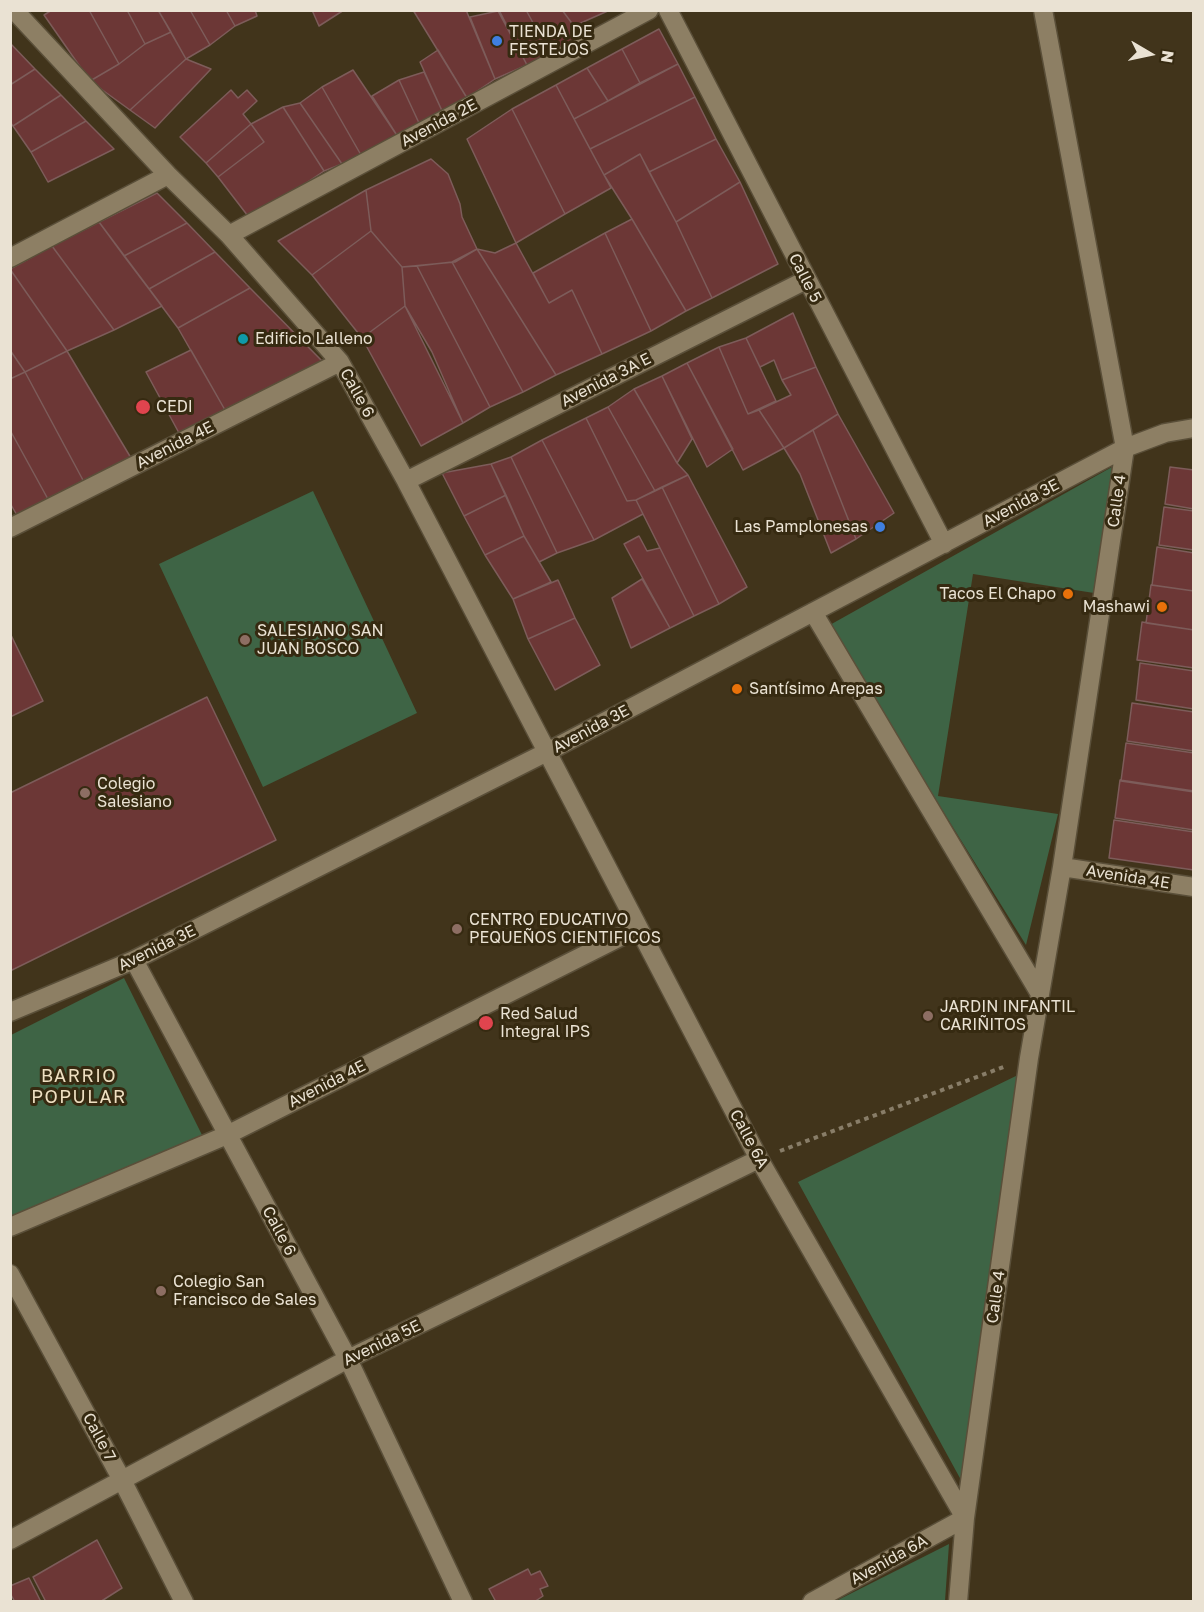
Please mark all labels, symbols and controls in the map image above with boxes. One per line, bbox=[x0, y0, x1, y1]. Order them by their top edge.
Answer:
place label: TIENDA DE FESTEJOS bbox=[509, 22, 592, 60]
north arrow bbox=[1120, 24, 1180, 84]
marker: TIENDA DE FESTEJOS bbox=[490, 34, 504, 48]
text: N bbox=[1157, 49, 1179, 64]
street label: Avenida 2E bbox=[398, 95, 480, 151]
street label: Calle 5 bbox=[785, 250, 825, 306]
place label: Edificio Lalleno bbox=[255, 329, 373, 349]
marker: Edificio Lalleno bbox=[236, 332, 250, 346]
street label: Avenida 3A E bbox=[558, 349, 654, 411]
street label: Calle 6 bbox=[336, 365, 378, 421]
place label: CEDI bbox=[156, 397, 193, 417]
marker: CEDI bbox=[134, 398, 152, 416]
street label: Avenida 4E bbox=[133, 417, 217, 473]
street label: Calle 4 bbox=[1104, 473, 1130, 529]
street label: Avenida 3E bbox=[979, 475, 1063, 531]
place label: Las Pamplonesas bbox=[734, 517, 868, 537]
marker: Las Pamplonesas bbox=[873, 520, 887, 534]
place label: Tacos El Chapo bbox=[940, 584, 1056, 604]
marker: Tacos El Chapo bbox=[1061, 587, 1075, 601]
place label: Mashawi bbox=[1083, 597, 1150, 617]
marker: Mashawi bbox=[1155, 600, 1169, 614]
place label: SALESIANO SAN JUAN BOSCO bbox=[257, 621, 384, 659]
marker: SALESIANO SAN JUAN BOSCO bbox=[238, 633, 252, 647]
place label: Santísimo Arepas bbox=[749, 679, 883, 699]
marker: Santísimo Arepas bbox=[730, 682, 744, 696]
street label: Avenida 3E bbox=[549, 701, 633, 757]
place label: Colegio Salesiano bbox=[97, 774, 172, 812]
marker: Colegio Salesiano bbox=[78, 786, 92, 800]
street label: Avenida 4E bbox=[1085, 861, 1171, 893]
place label: CENTRO EDUCATIVO PEQUEÑOS CIENTIFICOS bbox=[469, 910, 661, 948]
street label: Avenida 3E bbox=[115, 921, 199, 975]
marker: CENTRO EDUCATIVO PEQUEÑOS CIENTIFICOS bbox=[450, 922, 464, 936]
place label: JARDIN INFANTIL CARIÑITOS bbox=[940, 997, 1075, 1035]
place label: Red Salud Integral IPS bbox=[500, 1004, 590, 1042]
marker: JARDIN INFANTIL CARIÑITOS bbox=[921, 1009, 935, 1023]
marker: Red Salud Integral IPS bbox=[477, 1014, 495, 1032]
street label: Avenida 4E bbox=[285, 1056, 369, 1112]
district label: BARRIO POPULAR bbox=[31, 1065, 127, 1108]
street label: Calle 6A bbox=[726, 1106, 772, 1172]
street label: Calle 6 bbox=[258, 1203, 300, 1259]
street label: Calle 4 bbox=[983, 1269, 1009, 1325]
place label: Colegio San Francisco de Sales bbox=[173, 1272, 316, 1310]
marker: Colegio San Francisco de Sales bbox=[154, 1284, 168, 1298]
street label: Avenida 5E bbox=[340, 1316, 424, 1370]
street label: Calle 7 bbox=[78, 1410, 120, 1464]
street label: Avenida 6A bbox=[847, 1531, 931, 1589]

